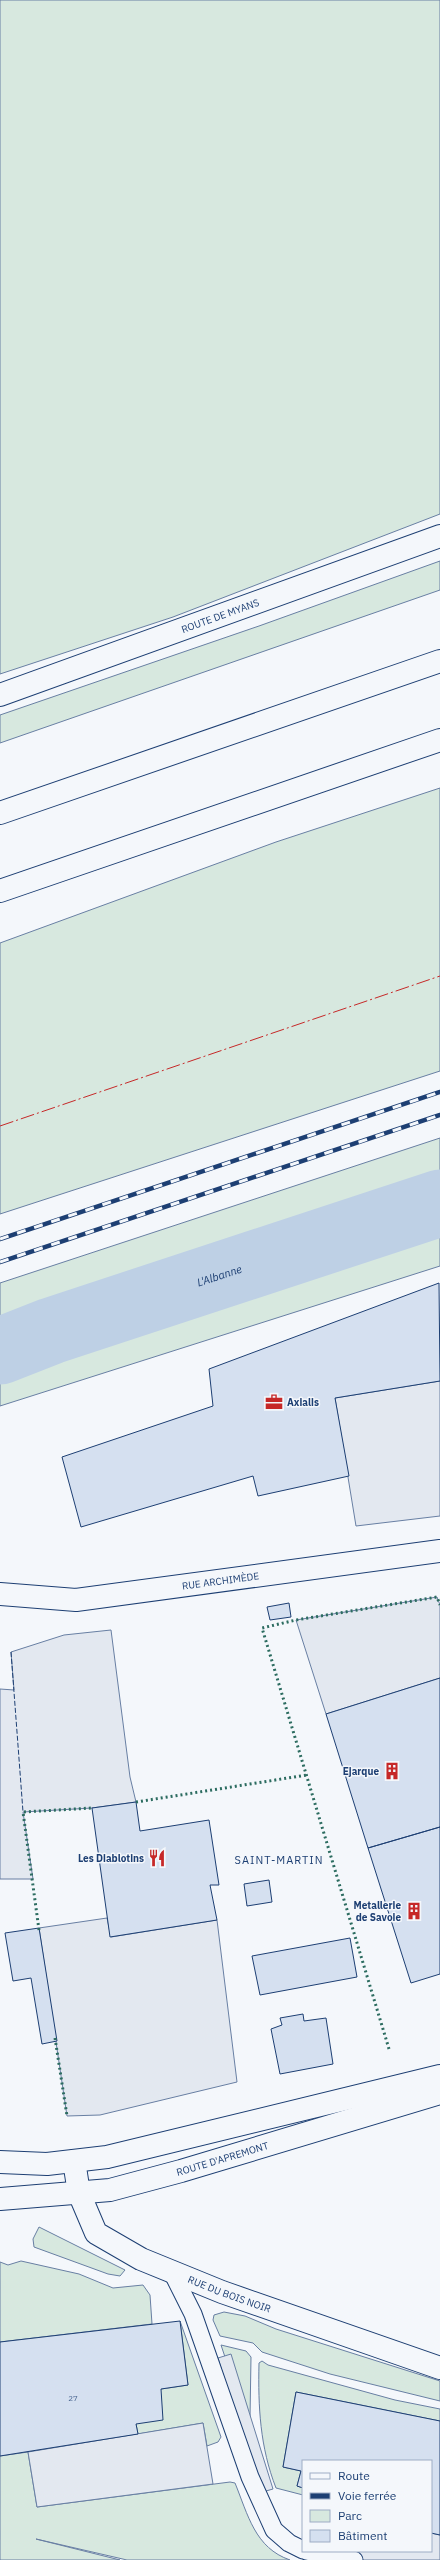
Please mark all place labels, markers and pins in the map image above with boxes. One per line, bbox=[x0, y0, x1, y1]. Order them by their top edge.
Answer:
office icon: Axialis bbox=[264, 1392, 284, 1412]
place label: Axialis bbox=[287, 1396, 319, 1409]
building icon: Ejarque bbox=[382, 1761, 402, 1781]
place label: Ejarque bbox=[343, 1765, 379, 1778]
restaurant icon: Les Diablotins bbox=[147, 1848, 167, 1868]
place label: Les Diablotins bbox=[78, 1852, 144, 1865]
place label: Metallerie de Savoie bbox=[354, 1899, 401, 1924]
building icon: Metallerie de Savoie bbox=[404, 1901, 424, 1921]

